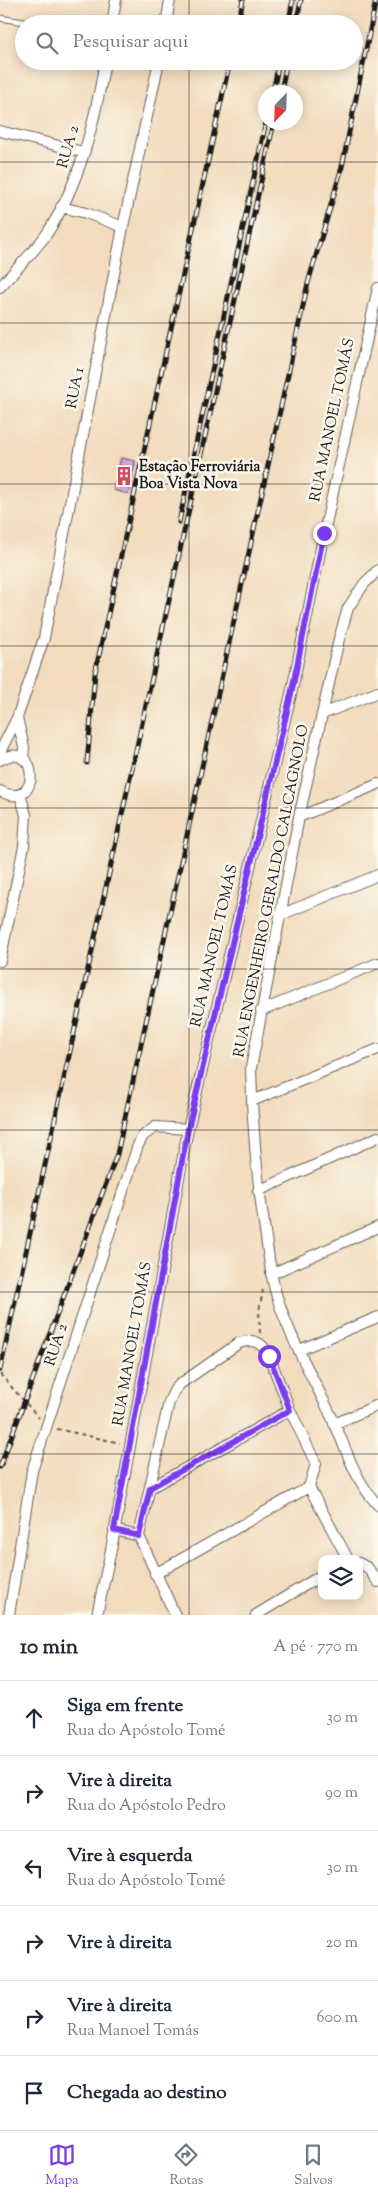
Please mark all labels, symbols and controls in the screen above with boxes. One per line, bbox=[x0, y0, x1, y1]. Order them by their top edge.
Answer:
search box bbox=[15, 15, 363, 70]
icon: search bbox=[33, 29, 61, 57]
text: Pesquisar aqui bbox=[73, 29, 188, 56]
north arrow bbox=[258, 85, 303, 130]
street label: RUA 2 bbox=[53, 123, 85, 171]
street label: RUA MANOEL TOMÁS bbox=[304, 336, 361, 504]
street label: RUA 1 bbox=[62, 366, 90, 410]
place label: Estação Ferroviária Boa Vista Nova bbox=[139, 457, 260, 495]
building icon: Estação Ferroviária Boa Vista Nova bbox=[113, 465, 135, 487]
route end bbox=[313, 522, 336, 545]
street label: RUA ENGENHEIRO GERALDO CALCAGNOLO bbox=[229, 723, 315, 1059]
street label: RUA MANOEL TOMÁS bbox=[185, 862, 244, 1029]
street label: RUA MANOEL TOMÁS bbox=[107, 1260, 158, 1428]
street label: RUA 2 bbox=[40, 1321, 74, 1369]
route start bbox=[258, 1345, 281, 1368]
map controls bbox=[318, 1555, 363, 1600]
button: layers bbox=[318, 1555, 363, 1600]
text: 10 min bbox=[20, 1633, 78, 1663]
text: A pé · 770 m bbox=[274, 1636, 358, 1659]
text: Siga em frente bbox=[67, 1693, 183, 1720]
icon: ahead bbox=[20, 1704, 48, 1732]
text: 30 m bbox=[327, 1707, 358, 1730]
text: Rua do Apóstolo Tomé bbox=[67, 1720, 226, 1743]
text: Vire à direita bbox=[67, 1768, 172, 1795]
icon: right bbox=[20, 1779, 48, 1807]
text: 90 m bbox=[325, 1782, 358, 1805]
text: Rua do Apóstolo Pedro bbox=[67, 1795, 226, 1818]
text: Vire à esquerda bbox=[67, 1843, 193, 1870]
icon: left bbox=[20, 1854, 48, 1882]
text: 30 m bbox=[327, 1857, 358, 1880]
text: Rua do Apóstolo Tomé bbox=[67, 1870, 226, 1893]
icon: right bbox=[20, 1929, 48, 1957]
text: Vire à direita bbox=[67, 1930, 172, 1957]
text: 20 m bbox=[325, 1932, 358, 1955]
text: Vire à direita bbox=[67, 1993, 172, 2020]
icon: right bbox=[20, 2004, 48, 2032]
text: 600 m bbox=[316, 2007, 358, 2030]
text: Rua Manoel Tomás bbox=[67, 2020, 199, 2043]
icon: arrive bbox=[20, 2079, 48, 2107]
text: Chegada ao destino bbox=[67, 2080, 227, 2107]
tab: Mapa bbox=[45, 2141, 79, 2191]
tab: Rotas bbox=[169, 2141, 203, 2191]
tab: Salvos bbox=[294, 2141, 333, 2191]

